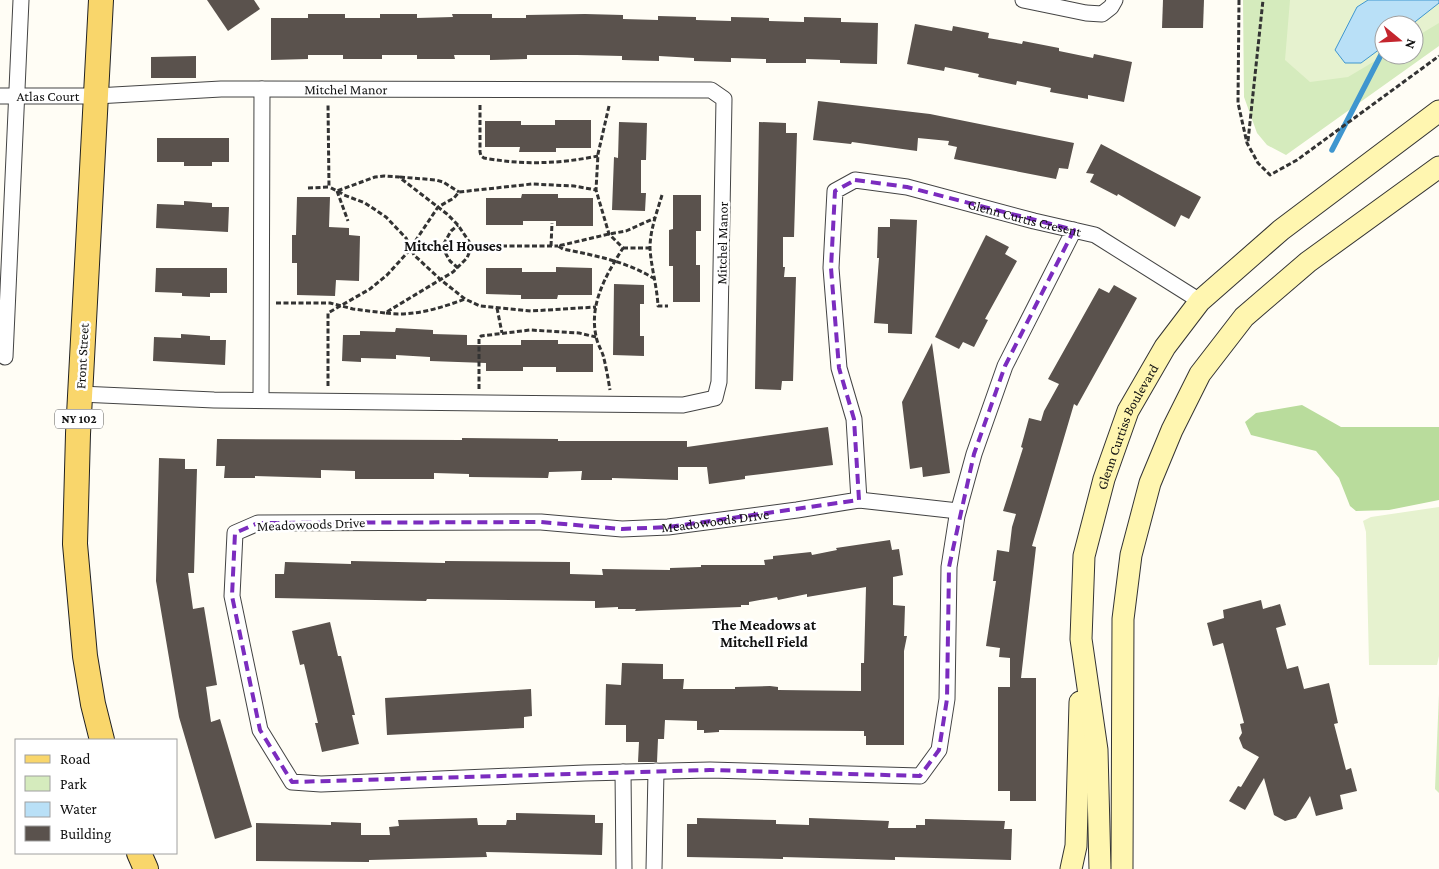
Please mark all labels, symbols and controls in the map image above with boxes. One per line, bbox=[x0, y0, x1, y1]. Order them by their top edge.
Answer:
north arrow bbox=[1374, 15, 1424, 65]
text: N bbox=[1402, 37, 1420, 51]
street label: Mitchel Manor bbox=[304, 81, 387, 97]
street label: Atlas Court bbox=[17, 88, 80, 104]
street label: Glenn Curtis Cresent bbox=[966, 196, 1083, 240]
street label: Mitchel Manor bbox=[713, 201, 731, 285]
district label: Mitchel Houses bbox=[404, 238, 502, 254]
street label: Front Street bbox=[72, 322, 92, 389]
street label: Glenn Curtiss Boulevard bbox=[1094, 361, 1162, 491]
road number: NY 102 bbox=[55, 409, 103, 428]
street label: Meadowoods Drive bbox=[661, 506, 770, 535]
street label: Meadowoods Drive bbox=[256, 514, 366, 534]
district label: The Meadows at Mitchell Field bbox=[712, 617, 817, 650]
legend bbox=[15, 739, 178, 854]
text: Road bbox=[60, 751, 91, 767]
text: Park bbox=[60, 776, 87, 792]
text: Water bbox=[60, 801, 97, 817]
text: Building bbox=[60, 826, 111, 843]

